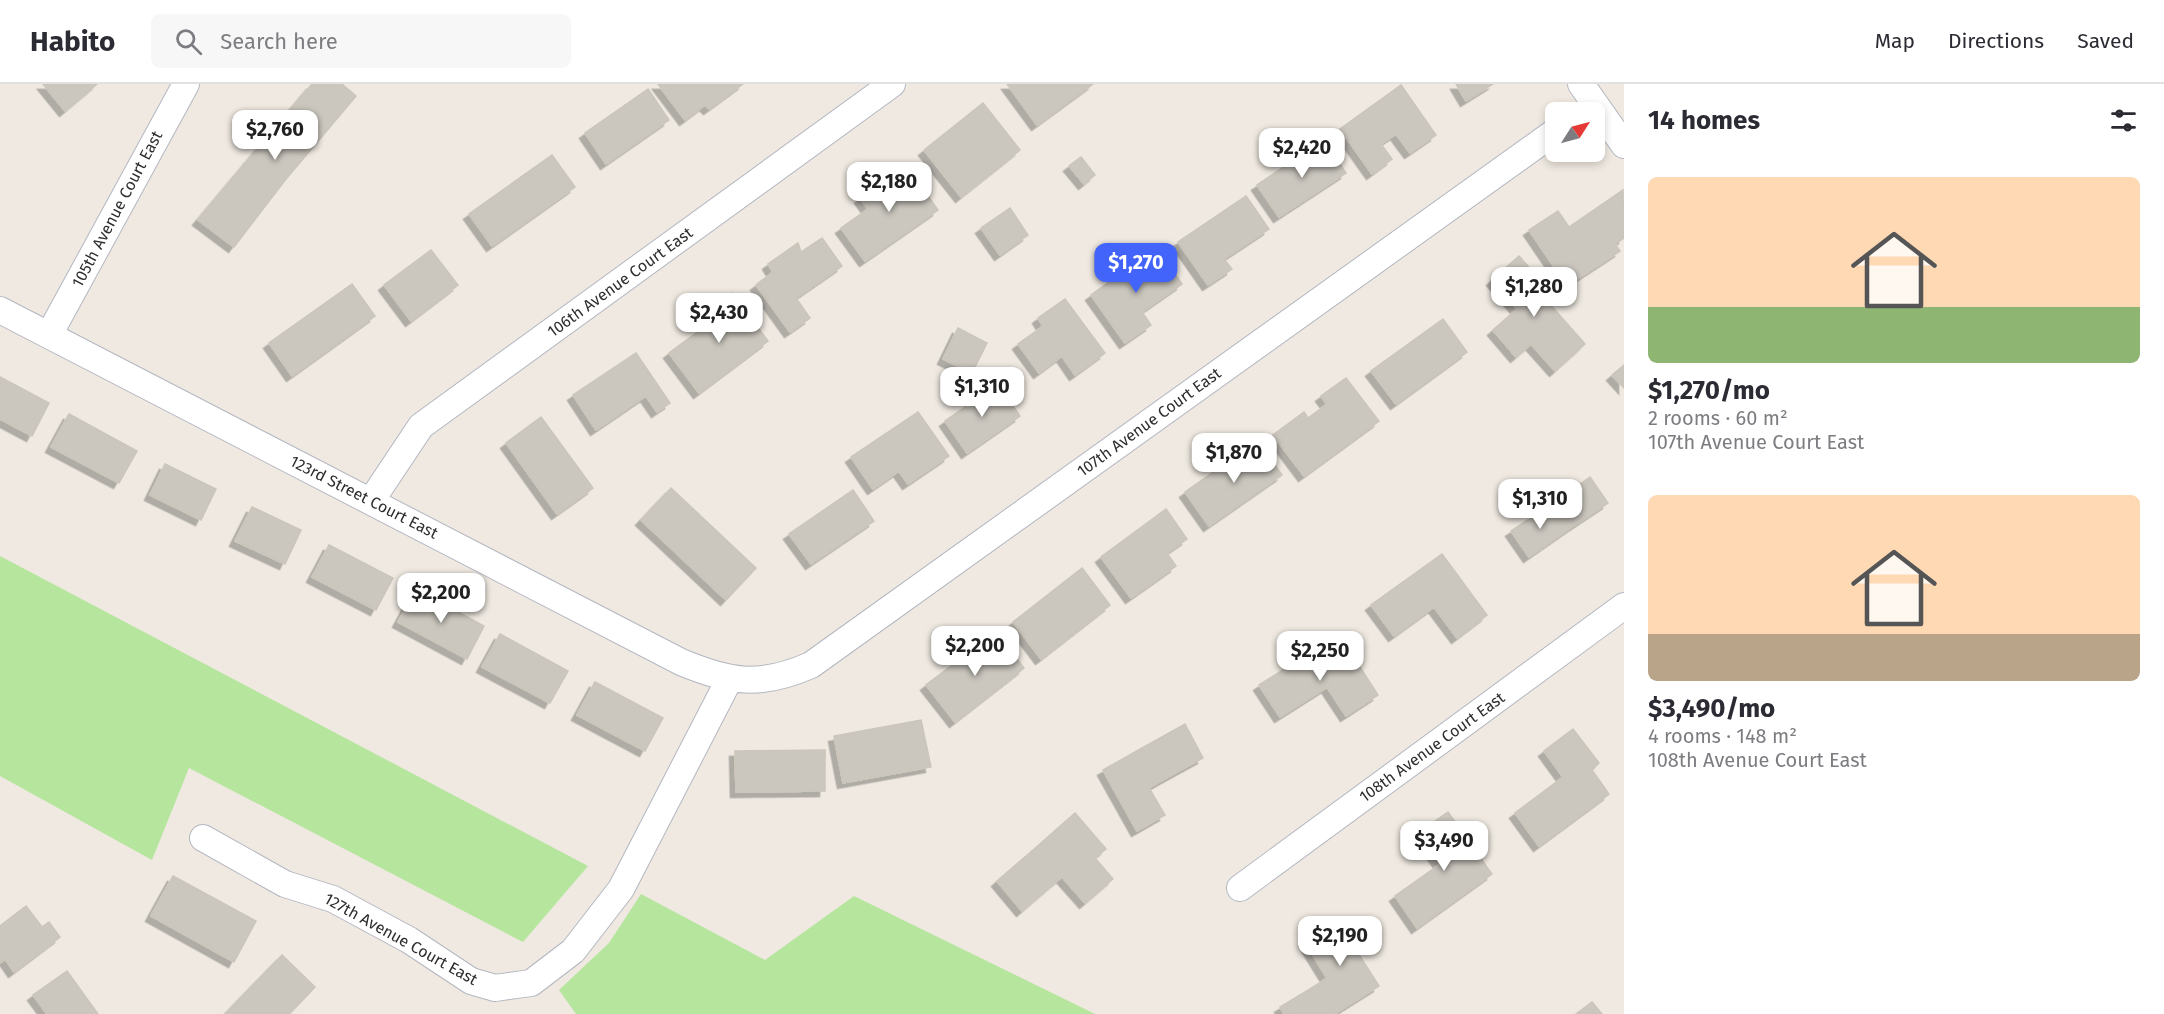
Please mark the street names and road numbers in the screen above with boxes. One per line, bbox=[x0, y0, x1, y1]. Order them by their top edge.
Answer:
street label: 105th Avenue Court East bbox=[68, 127, 166, 290]
street label: 106th Avenue Court East bbox=[544, 223, 696, 341]
street label: 107th Avenue Court East bbox=[1073, 363, 1225, 481]
street label: 123rd Street Court East bbox=[287, 451, 441, 543]
street label: 108th Avenue Court East bbox=[1356, 688, 1509, 806]
street label: 127th Avenue Court East bbox=[321, 889, 481, 989]

